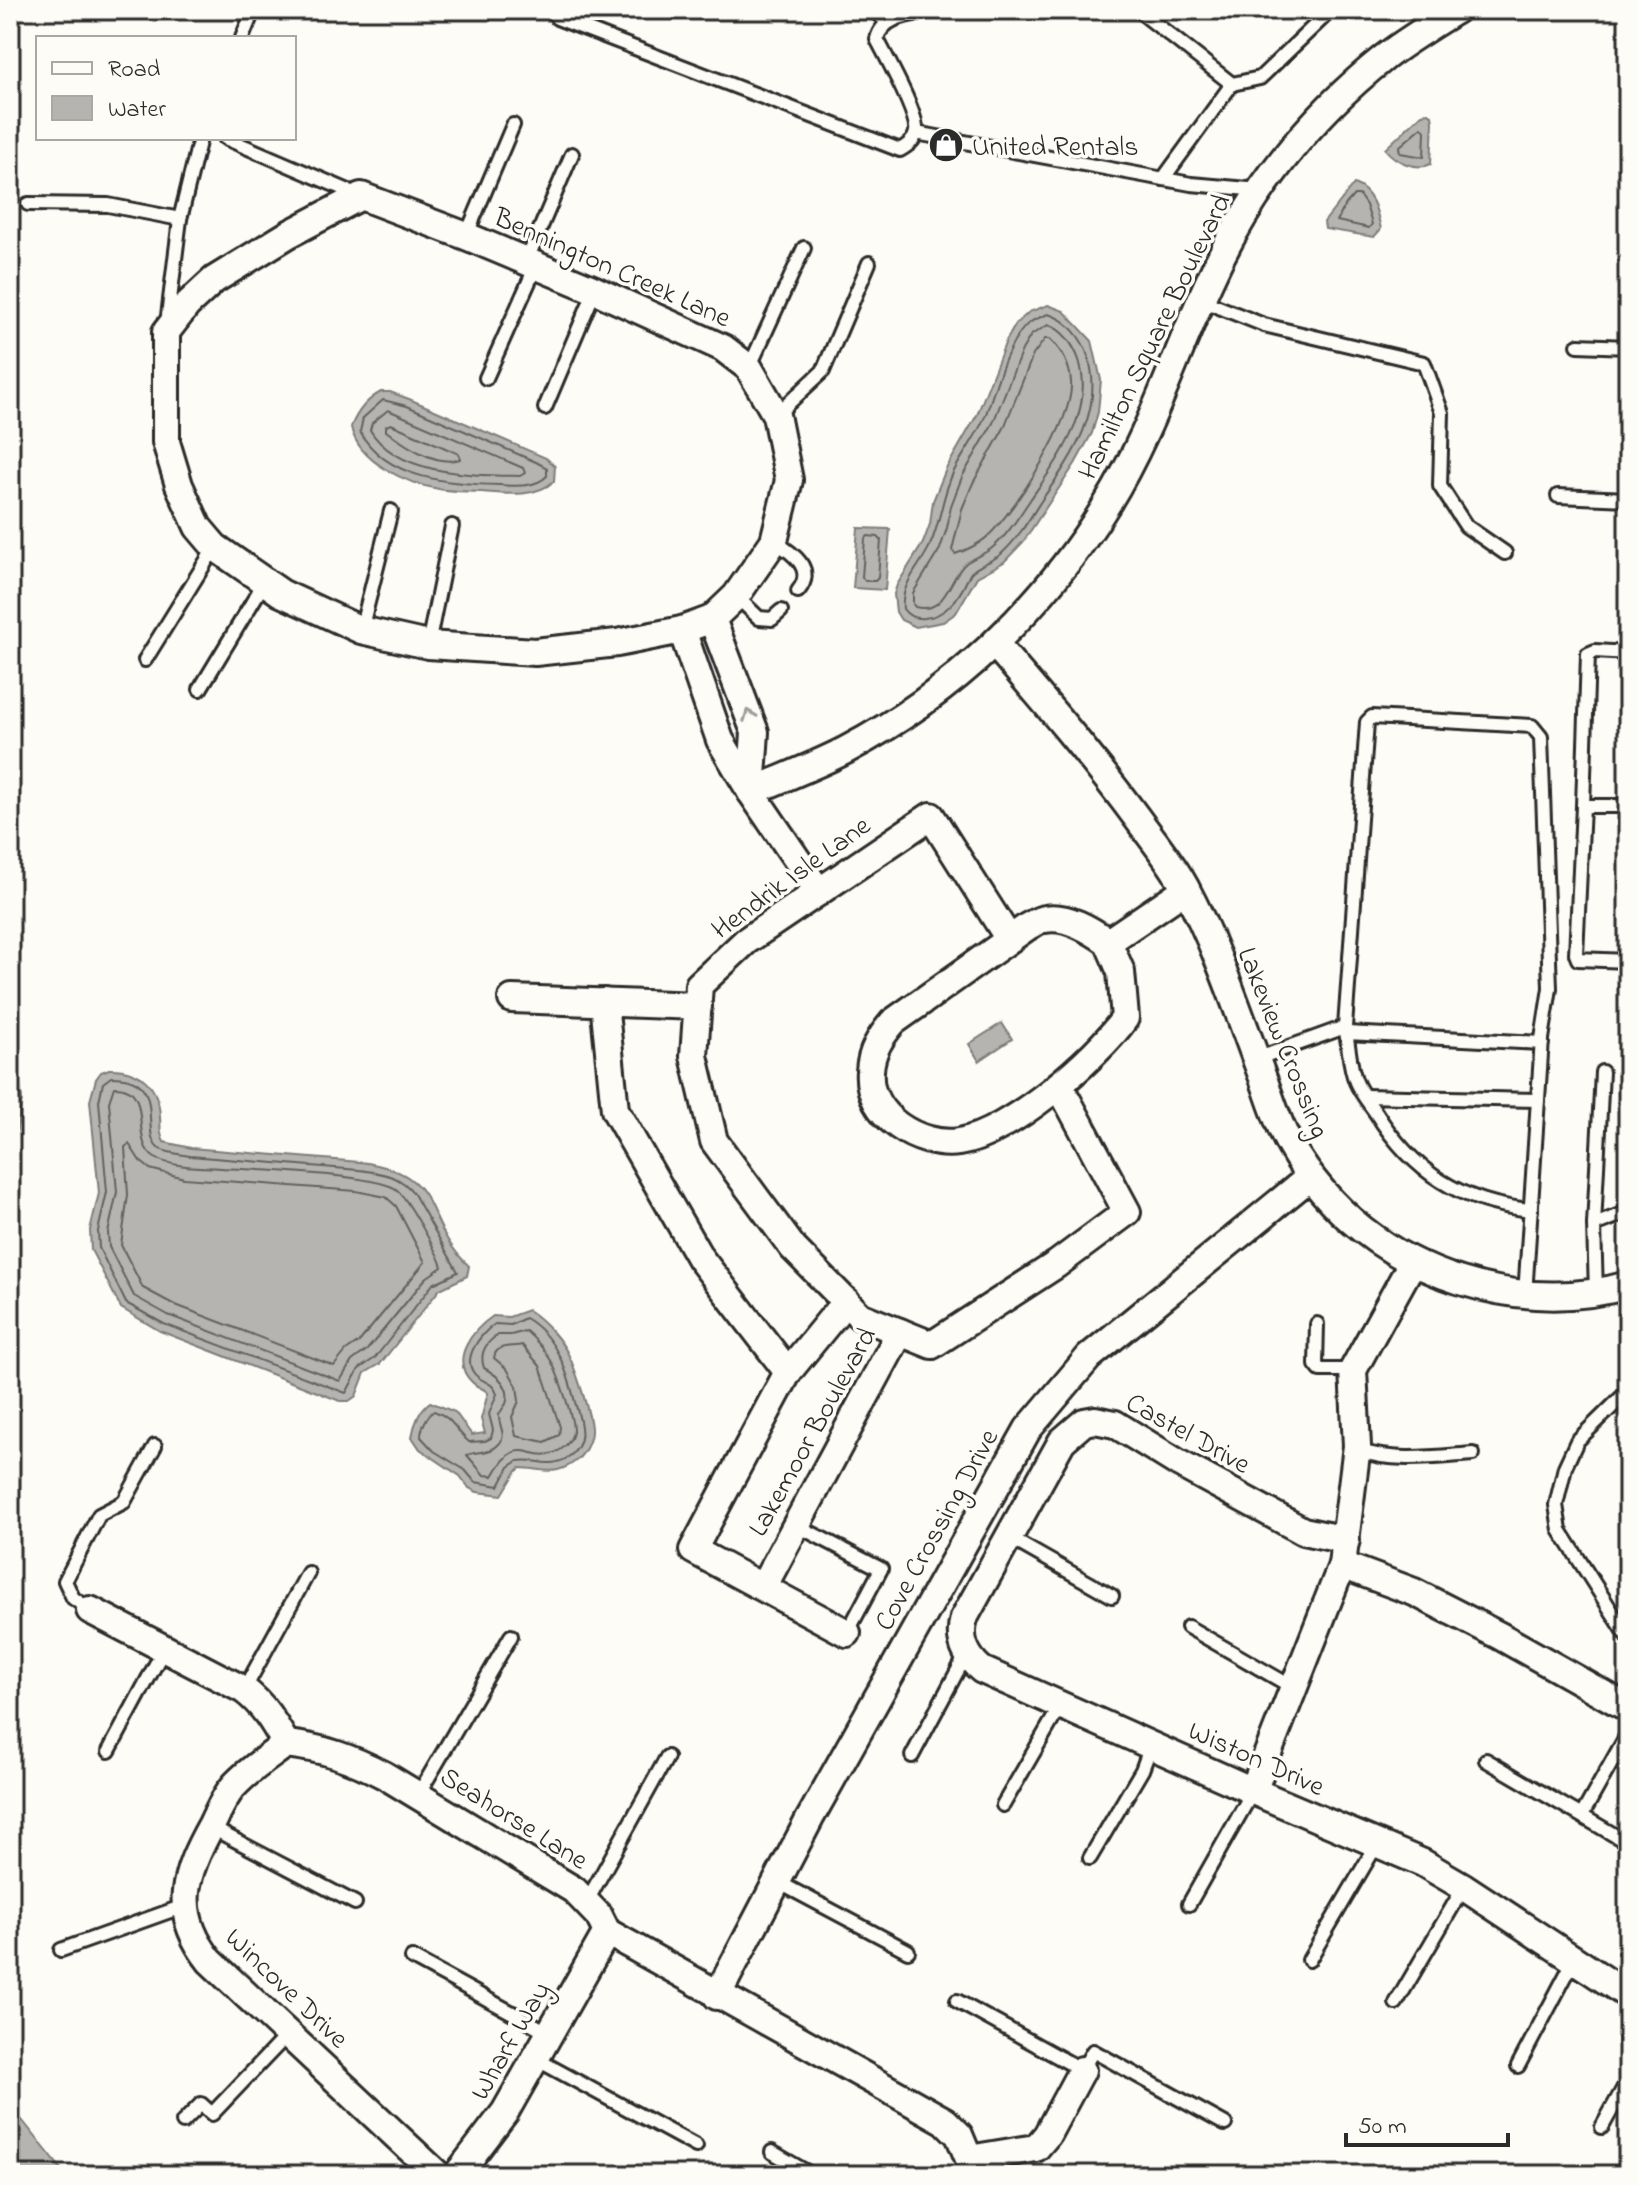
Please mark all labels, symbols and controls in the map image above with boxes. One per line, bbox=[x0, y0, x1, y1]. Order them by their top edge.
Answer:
legend bbox=[36, 36, 296, 140]
text: Road bbox=[108, 53, 161, 88]
text: Water bbox=[108, 93, 166, 128]
shop icon: United Rentals bbox=[927, 126, 965, 164]
place label: United Rentals bbox=[972, 128, 1139, 169]
street label: Hamilton Square Boulevard bbox=[1069, 187, 1243, 487]
street label: Bennington Creek Lane bbox=[486, 198, 737, 340]
one-way arrow bbox=[742, 709, 759, 723]
street label: Hendrik Isle Lane bbox=[704, 807, 881, 951]
street label: Lakeview Crossing bbox=[1225, 942, 1339, 1145]
street label: Lakemoor Boulevard bbox=[739, 1320, 889, 1545]
street label: Castel Drive bbox=[1118, 1384, 1257, 1486]
street label: Cove Crossing Drive bbox=[866, 1422, 1011, 1639]
street label: Wiston Drive bbox=[1181, 1712, 1331, 1809]
street label: Seahorse Lane bbox=[431, 1758, 596, 1882]
street label: Wincove Drive bbox=[214, 1920, 357, 2060]
street label: Wharf Way bbox=[461, 1975, 563, 2109]
scale bar bbox=[1346, 2097, 1508, 2147]
text: 50 m bbox=[1358, 2110, 1407, 2145]

